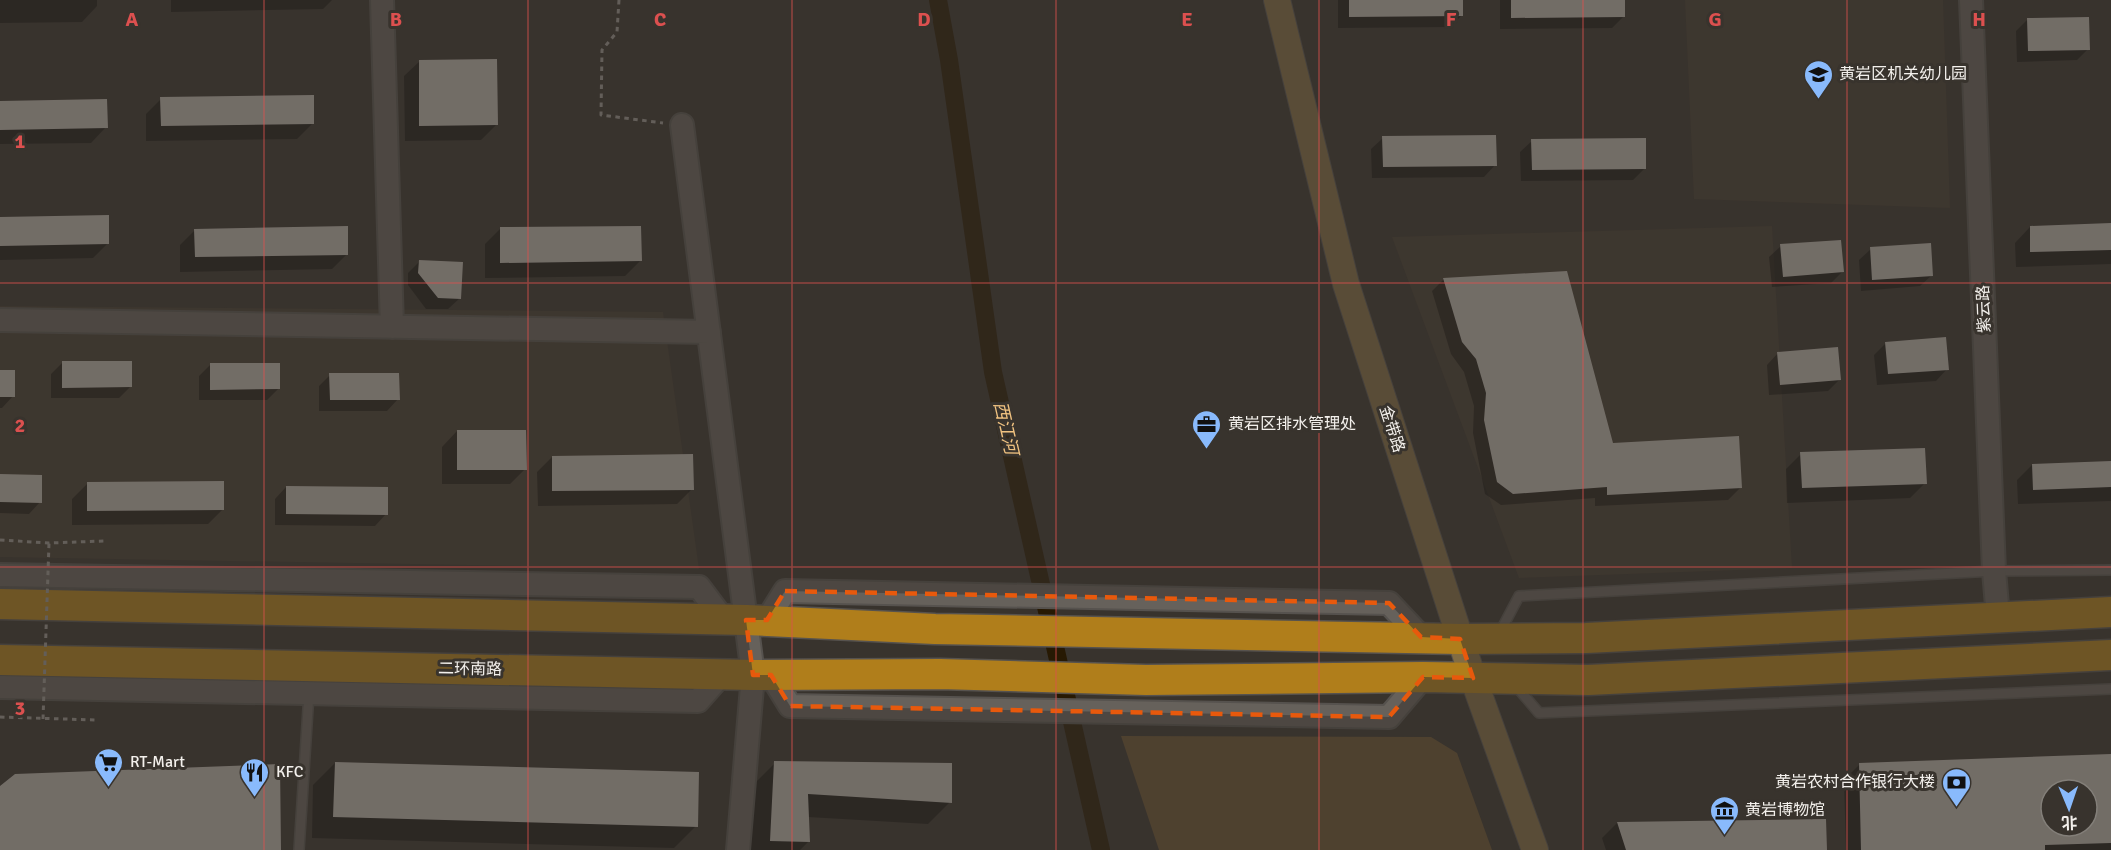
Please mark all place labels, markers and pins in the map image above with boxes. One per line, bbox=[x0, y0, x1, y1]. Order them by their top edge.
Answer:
school or university icon: 黄岩区机关幼儿园 bbox=[1802, 58, 1834, 100]
place label: 黄岩区机关幼儿园 bbox=[1839, 64, 1967, 84]
office icon: 黄岩区排水管理处 bbox=[1191, 408, 1223, 450]
place label: 黄岩区排水管理处 bbox=[1228, 414, 1356, 434]
supermarket icon: RT-Mart bbox=[93, 746, 125, 788]
place label: RT-Mart bbox=[130, 752, 185, 772]
restaurant icon: KFC bbox=[239, 756, 271, 798]
place label: KFC bbox=[276, 762, 304, 782]
bank icon: 黄岩农村合作银行大楼 bbox=[1940, 766, 1972, 808]
place label: 黄岩农村合作银行大楼 bbox=[1775, 772, 1935, 792]
museum icon: 黄岩博物馆 bbox=[1708, 794, 1740, 836]
place label: 黄岩博物馆 bbox=[1745, 800, 1825, 820]

